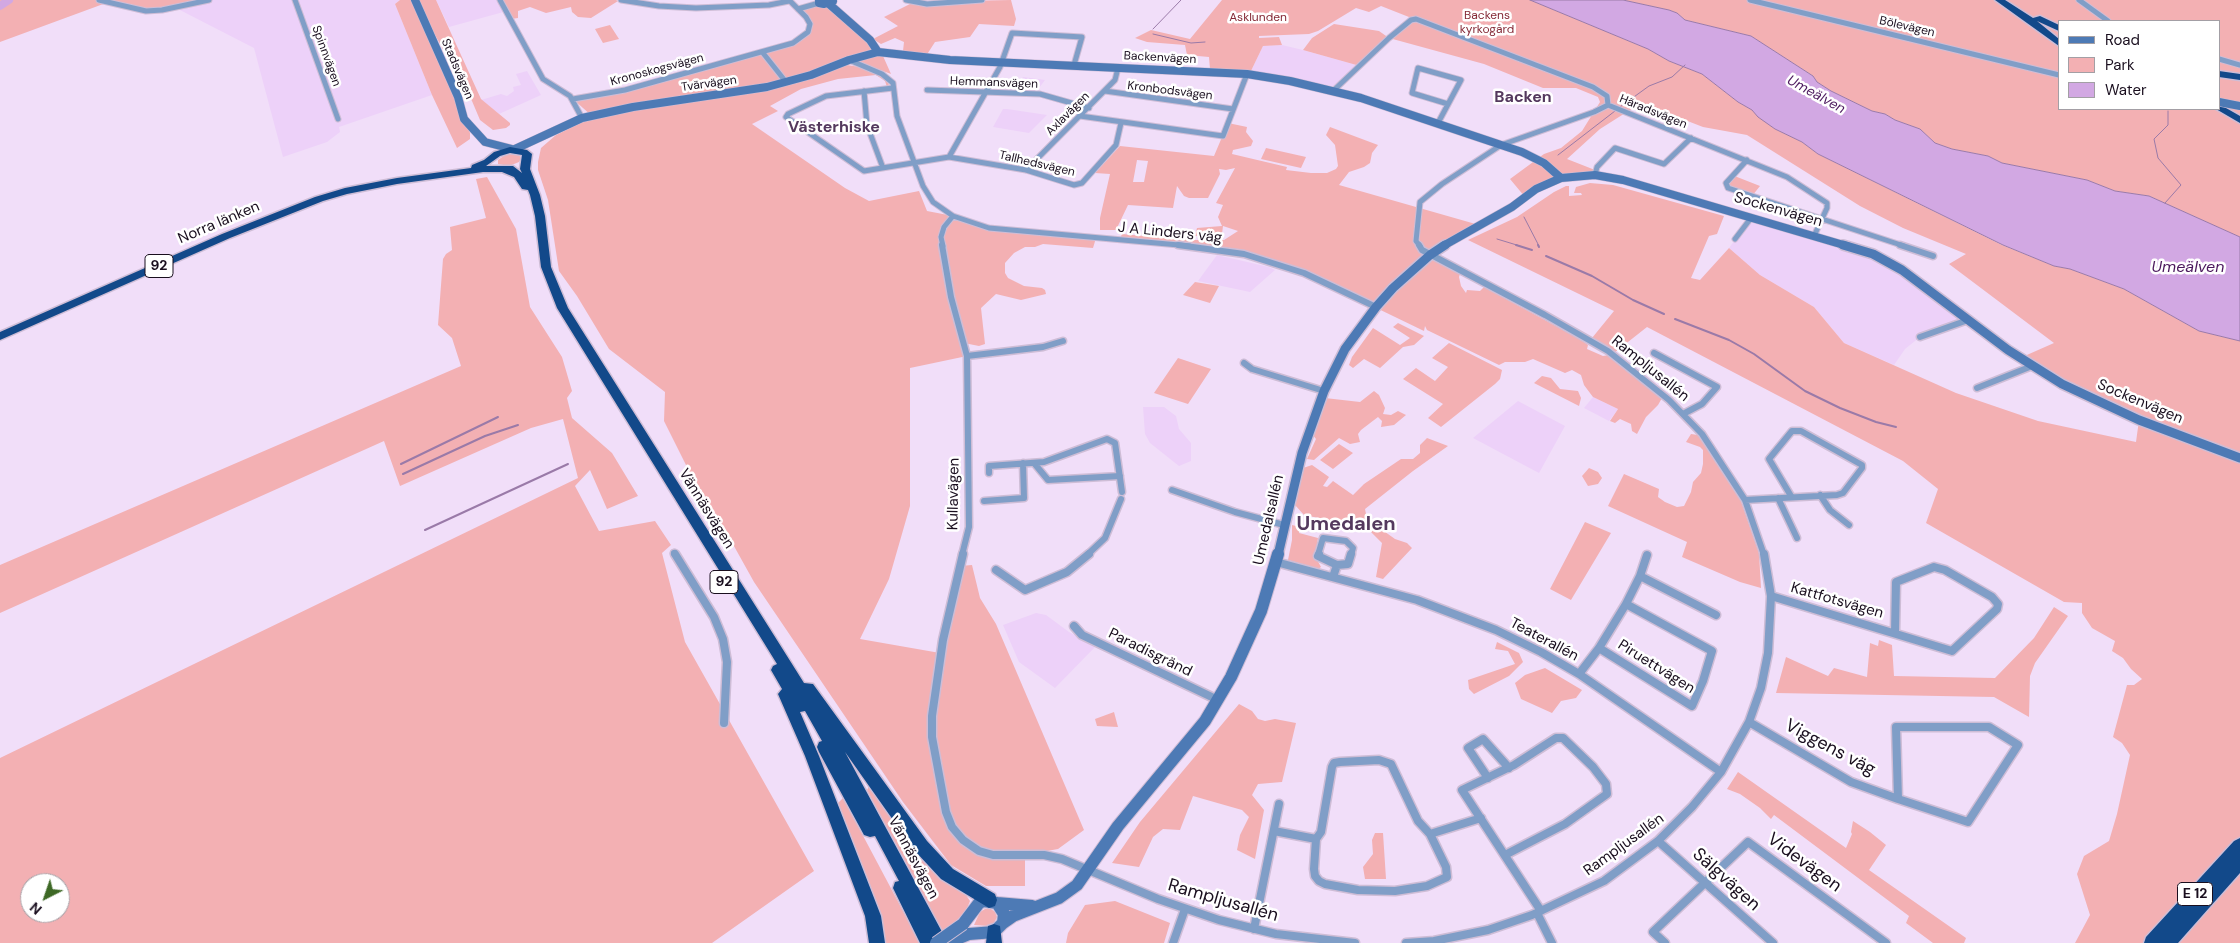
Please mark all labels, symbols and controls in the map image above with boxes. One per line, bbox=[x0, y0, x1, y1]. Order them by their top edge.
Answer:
park label: Backens kyrkogård bbox=[1460, 9, 1514, 37]
park label: Asklunden bbox=[1229, 11, 1287, 25]
street label: Bölevägen bbox=[1878, 14, 1936, 40]
legend bbox=[2058, 20, 2220, 110]
street label: Spinnvägen bbox=[308, 24, 344, 88]
text: Road bbox=[2105, 30, 2140, 50]
street label: Stadsvägen bbox=[438, 37, 476, 101]
street label: Backenvägen bbox=[1123, 49, 1197, 67]
street label: Kronoskogsvägen bbox=[609, 51, 705, 89]
text: Park bbox=[2105, 55, 2135, 75]
water label: Umeälven bbox=[1784, 72, 1848, 118]
street label: Tvärvägen bbox=[680, 73, 738, 95]
street label: Hemmansvägen bbox=[950, 74, 1038, 92]
street label: Kronbodsvägen bbox=[1127, 79, 1213, 103]
text: Water bbox=[2105, 80, 2146, 100]
district label: Backen bbox=[1494, 88, 1552, 108]
street label: Axlavägen bbox=[1043, 89, 1093, 139]
street label: Häradsvägen bbox=[1617, 92, 1689, 132]
district label: Västerhiske bbox=[788, 118, 880, 138]
street label: Tallhedsvägen bbox=[998, 148, 1076, 180]
street label: Sockenvägen bbox=[1732, 189, 1824, 231]
street label: Norra länken bbox=[176, 198, 262, 248]
street label: J A Linders väg bbox=[1117, 219, 1223, 247]
road number: 92 bbox=[145, 255, 173, 278]
water label: Umeälven bbox=[2152, 258, 2224, 278]
street label: Rampljusallén bbox=[1608, 332, 1692, 406]
street label: Sockenvägen bbox=[2095, 376, 2185, 428]
street label: Kullavägen bbox=[944, 458, 964, 530]
street label: Vännäsvägen bbox=[674, 466, 738, 552]
street label: Umedalsallén bbox=[1250, 473, 1288, 567]
district label: Umedalen bbox=[1296, 513, 1396, 537]
road number: 92 bbox=[710, 570, 738, 594]
street label: Kattfotsvägen bbox=[1789, 579, 1885, 623]
street label: Teaterallén bbox=[1507, 614, 1581, 666]
street label: Paradisgränd bbox=[1105, 625, 1195, 681]
street label: Piruettvägen bbox=[1614, 636, 1698, 698]
street label: Viggens väg bbox=[1781, 715, 1879, 781]
street label: Rampljusallén bbox=[1580, 810, 1668, 880]
street label: Vännäsvägen bbox=[884, 814, 942, 902]
street label: Videvägen bbox=[1763, 829, 1845, 897]
street label: Sälgvägen bbox=[1688, 844, 1764, 916]
north arrow bbox=[20, 873, 70, 923]
street label: Rampljusallén bbox=[1165, 875, 1281, 927]
road number: E 12 bbox=[2178, 882, 2212, 906]
text: N bbox=[26, 898, 46, 919]

